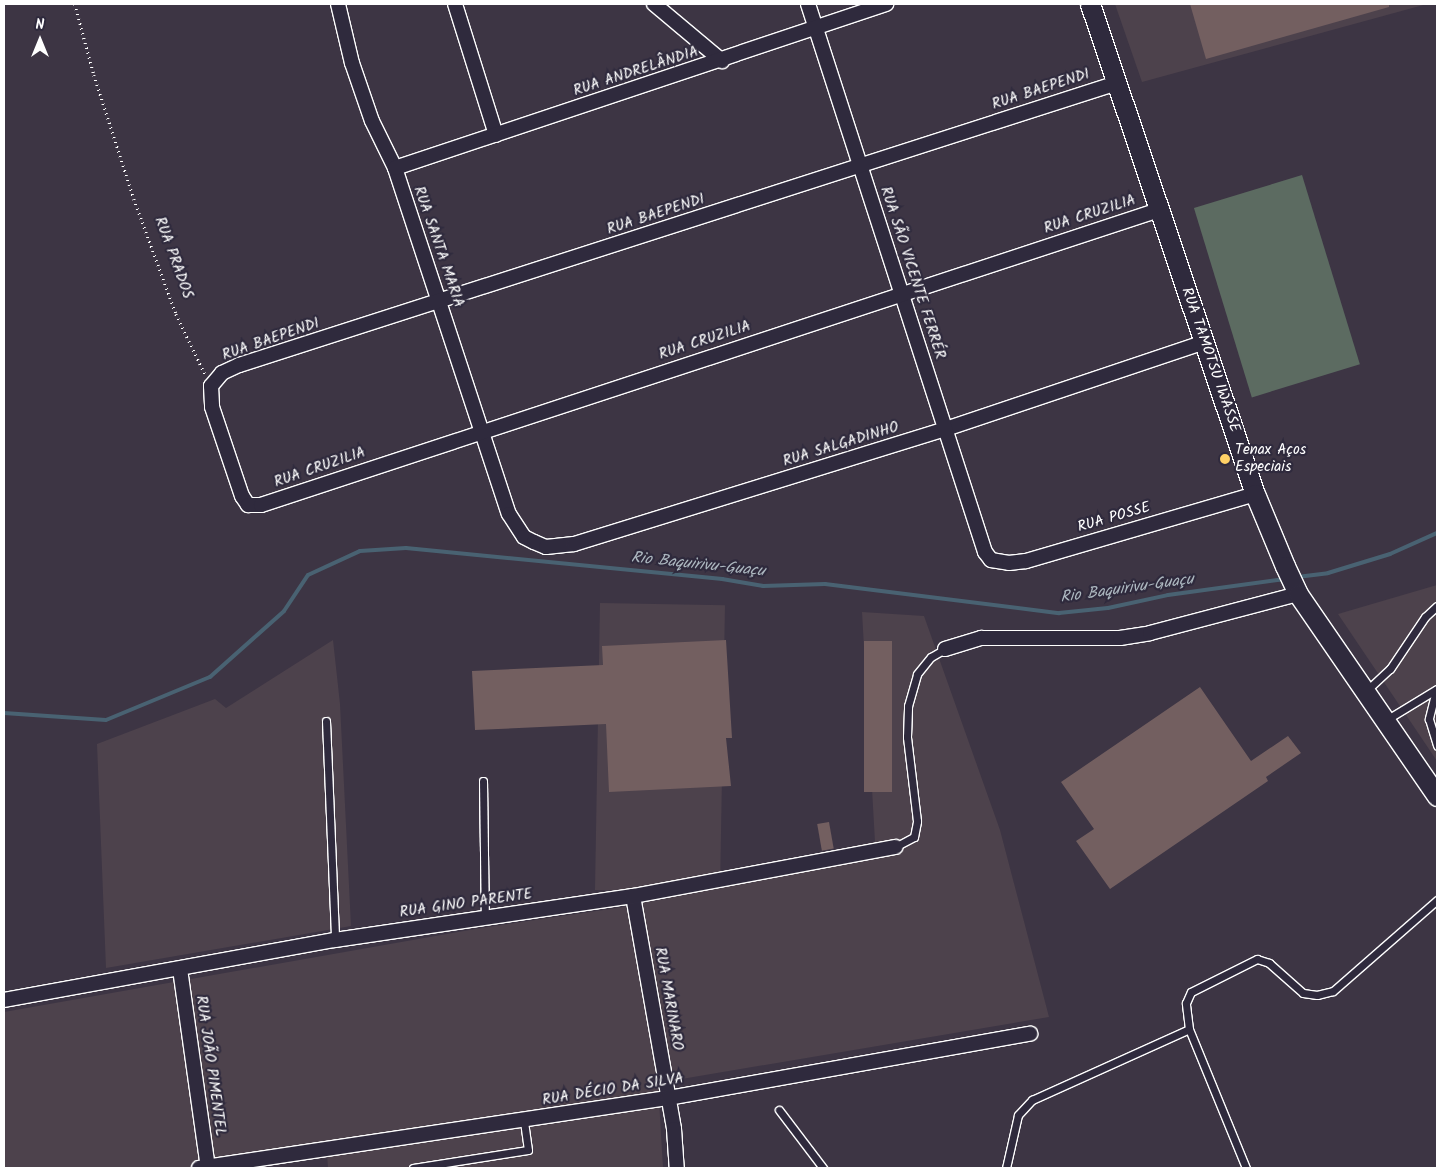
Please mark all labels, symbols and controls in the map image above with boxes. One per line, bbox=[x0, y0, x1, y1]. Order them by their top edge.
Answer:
text: N bbox=[36, 14, 44, 36]
north arrow bbox=[15, 15, 65, 65]
street label: RUA ANDRELÂNDIA bbox=[571, 43, 701, 101]
street label: RUA BAEPENDI bbox=[990, 66, 1092, 114]
street label: RUA SANTA MARIA bbox=[409, 184, 467, 310]
street label: RUA SÃO VICENTE FERRÉR bbox=[876, 185, 948, 361]
street label: RUA BAEPENDI bbox=[605, 191, 707, 239]
street label: RUA CRUZILIA bbox=[1042, 192, 1138, 238]
street label: RUA PRADOS bbox=[150, 215, 196, 301]
street label: RUA TAMOTSU IWASSE bbox=[1177, 285, 1243, 435]
street label: RUA BAEPENDI bbox=[220, 315, 322, 365]
street label: RUA CRUZILIA bbox=[657, 318, 753, 364]
street label: RUA SALGADINHO bbox=[781, 419, 901, 471]
place label: Tenax Aços Especiais bbox=[1235, 441, 1306, 476]
street label: RUA CRUZILIA bbox=[272, 444, 368, 492]
marker: Tenax Aços Especiais bbox=[1219, 453, 1231, 465]
street label: RUA POSSE bbox=[1076, 499, 1152, 537]
water label: Rio Baquirivu-Guaçu bbox=[630, 548, 766, 582]
water label: Rio Baquirivu-Guaçu bbox=[1059, 570, 1195, 608]
street label: RUA GINO PARENTE bbox=[398, 886, 534, 922]
street label: RUA MARINARO bbox=[650, 946, 686, 1052]
street label: RUA JOÃO PIMENTEL bbox=[191, 994, 229, 1138]
street label: RUA DÉCIO DA SILVA bbox=[541, 1070, 685, 1110]

